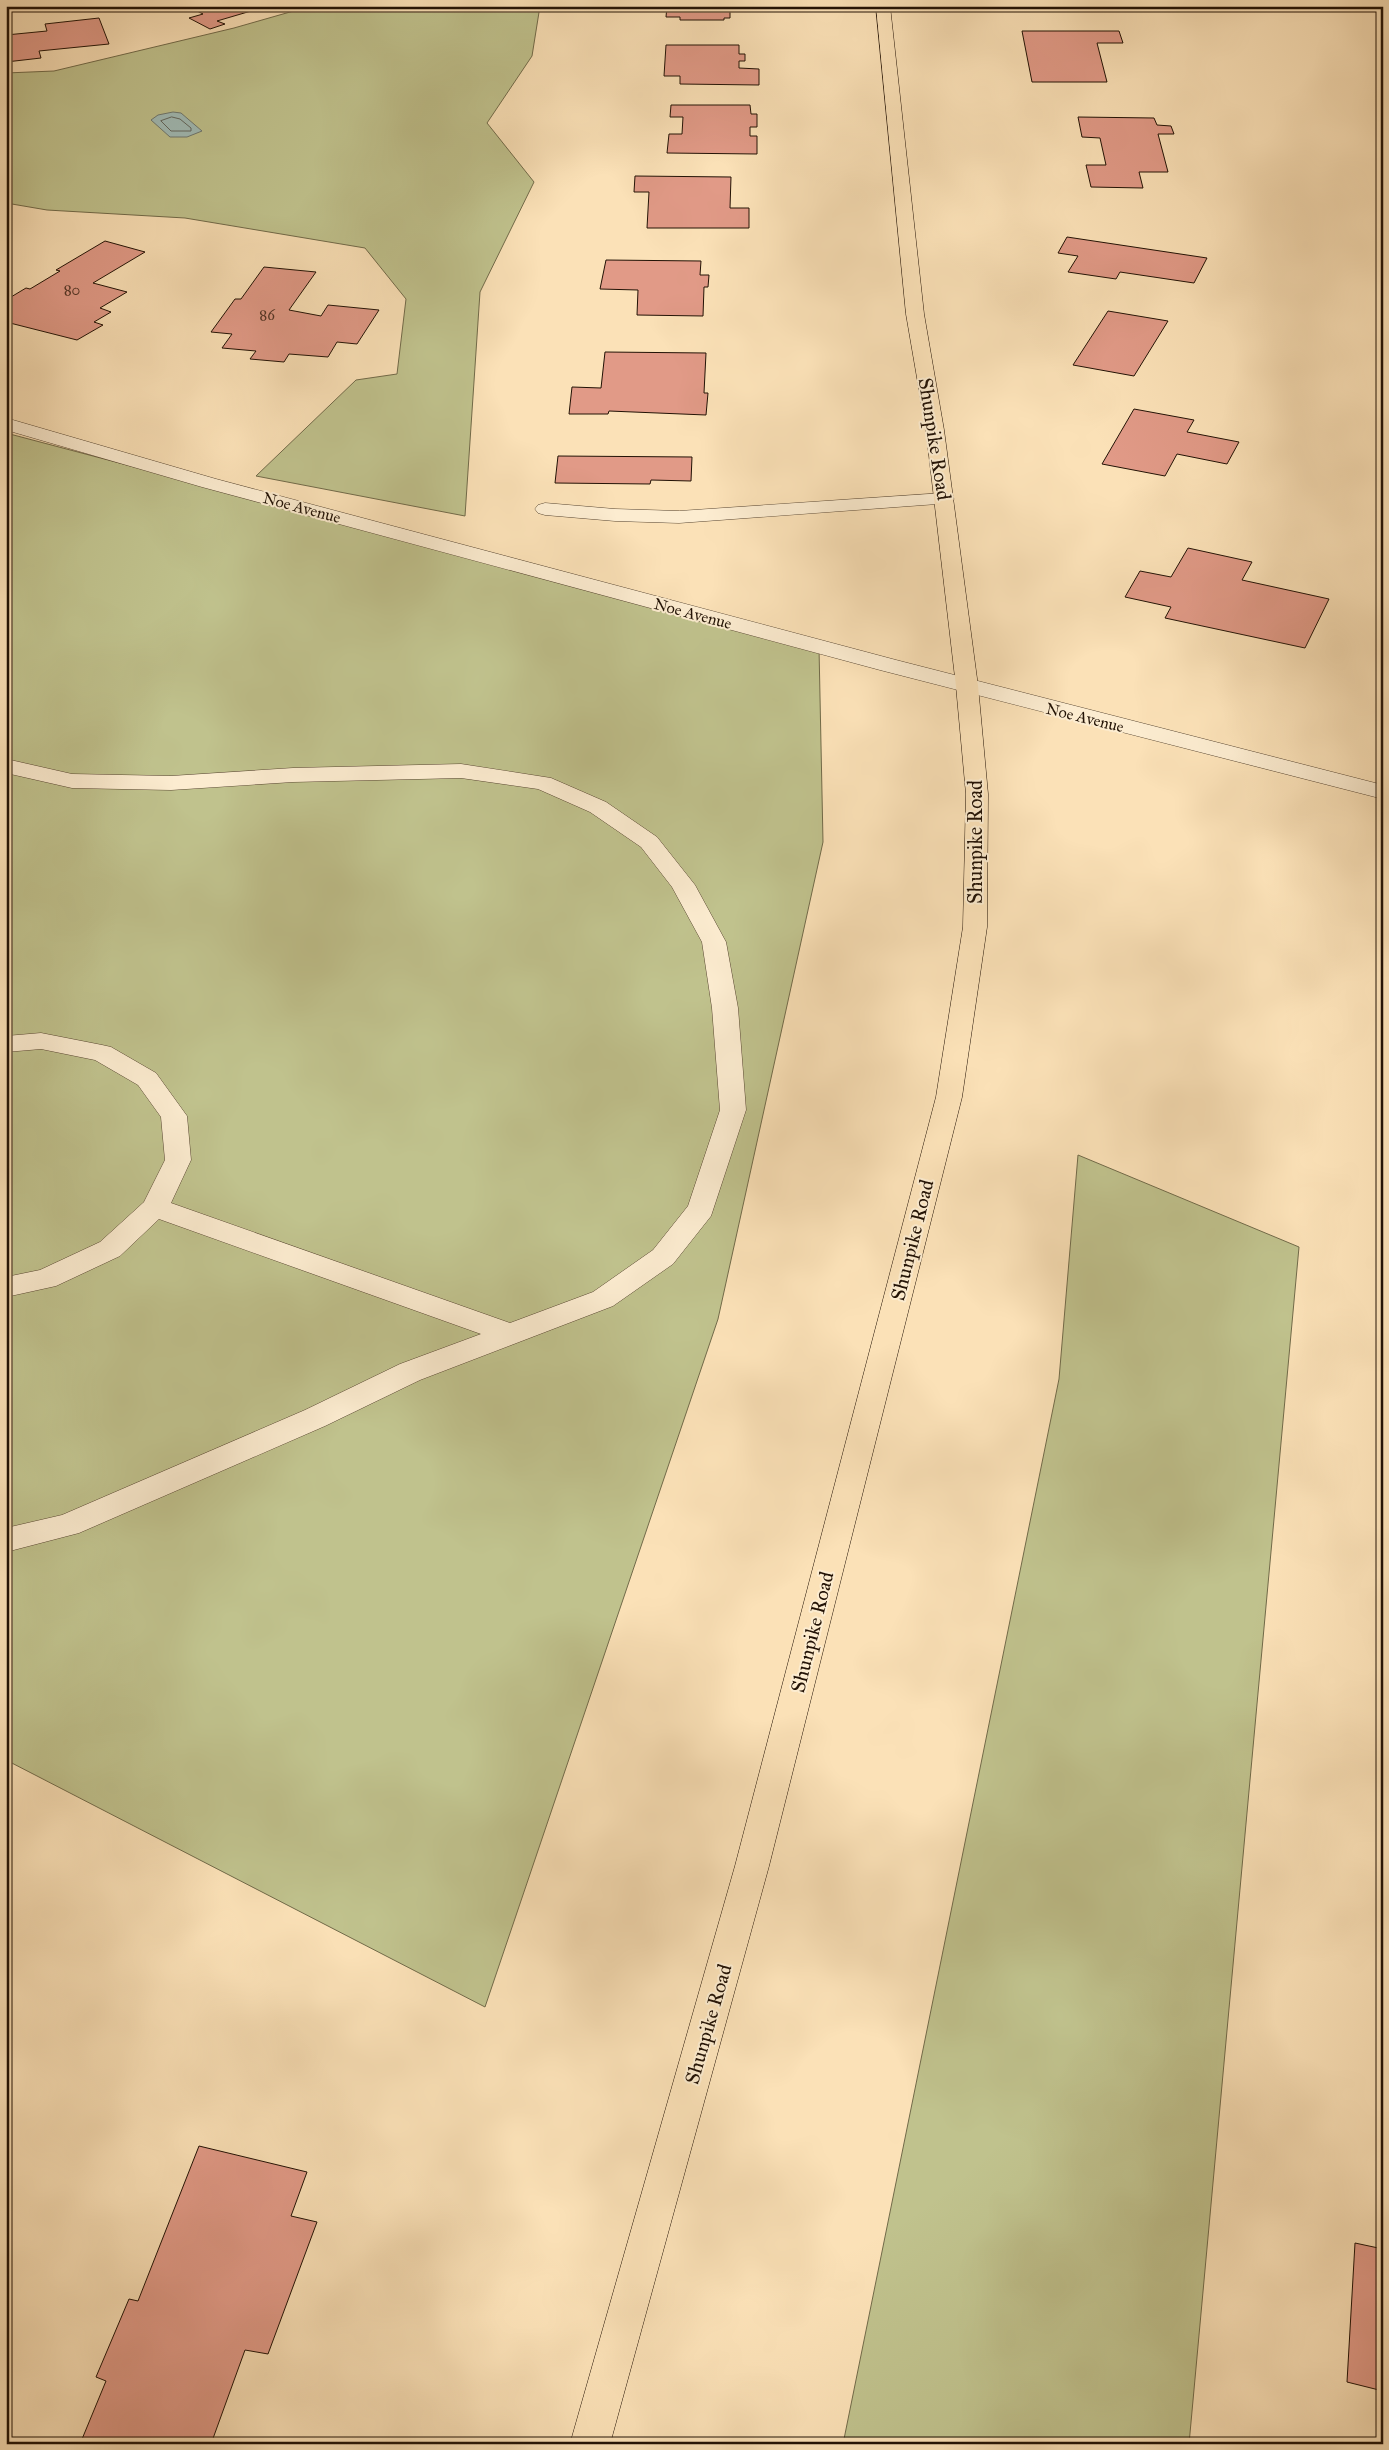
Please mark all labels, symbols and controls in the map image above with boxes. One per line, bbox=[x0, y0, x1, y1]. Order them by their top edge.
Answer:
house number: 80 bbox=[64, 281, 80, 299]
house number: 86 bbox=[259, 306, 276, 324]
street label: Shunpike Road bbox=[913, 376, 957, 502]
street label: Noe Avenue bbox=[261, 488, 343, 527]
street label: Noe Avenue bbox=[652, 594, 734, 633]
street label: Noe Avenue bbox=[1044, 699, 1126, 736]
street label: Shunpike Road bbox=[963, 780, 987, 904]
street label: Shunpike Road bbox=[885, 1177, 939, 1303]
street label: Shunpike Road bbox=[785, 1569, 839, 1695]
street label: Shunpike Road bbox=[679, 1961, 737, 2087]

